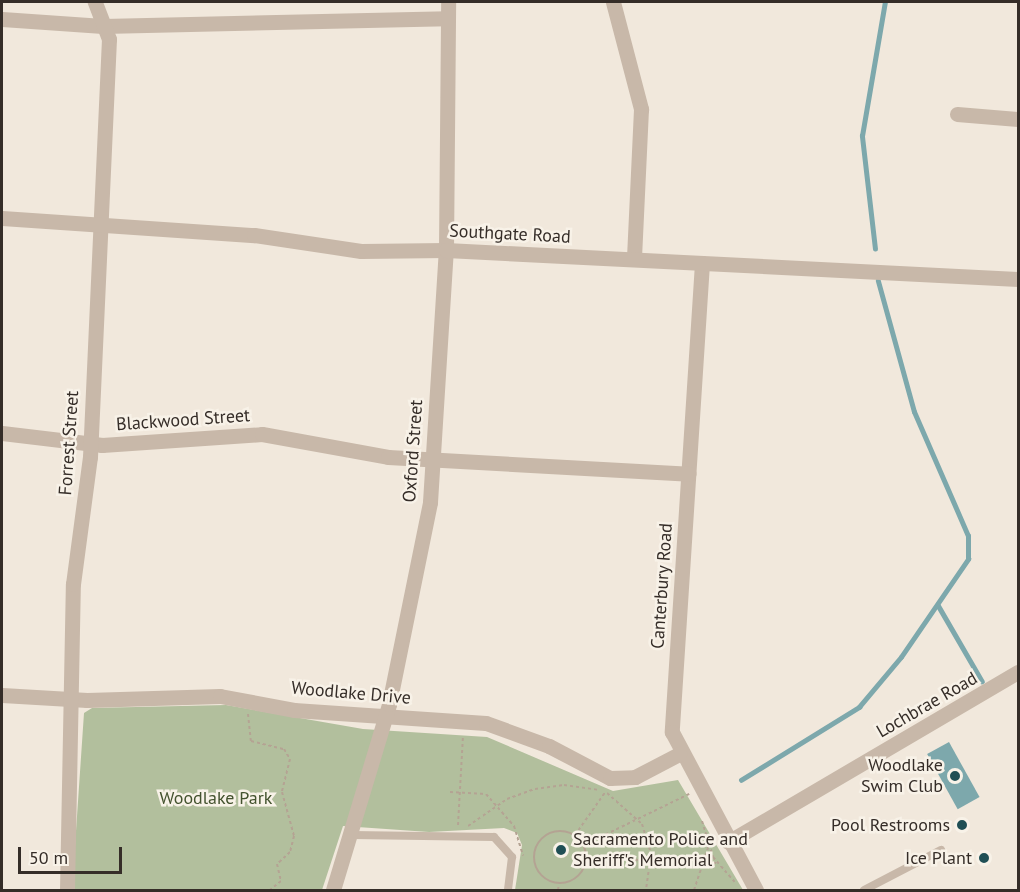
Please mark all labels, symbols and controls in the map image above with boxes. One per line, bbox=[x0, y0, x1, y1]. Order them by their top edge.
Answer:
street label: Southgate Road bbox=[449, 220, 571, 248]
street label: Forrest Street bbox=[55, 390, 83, 496]
street label: Oxford Street bbox=[399, 399, 427, 503]
street label: Blackwood Street bbox=[115, 405, 251, 435]
street label: Canterbury Road bbox=[647, 522, 677, 650]
street label: Lochbrae Road bbox=[873, 667, 981, 743]
street label: Woodlake Drive bbox=[290, 677, 412, 709]
place label: Woodlake Swim Club bbox=[861, 755, 943, 798]
marker: Woodlake Swim Club bbox=[948, 769, 962, 783]
park label: Woodlake Park bbox=[160, 787, 272, 809]
place label: Pool Restrooms bbox=[831, 814, 950, 836]
marker: Pool Restrooms bbox=[955, 818, 969, 832]
place label: Sacramento Police and Sheriff's Memorial bbox=[573, 829, 748, 872]
scale bar bbox=[21, 835, 124, 873]
marker: Sacramento Police and Sheriff's Memorial bbox=[554, 843, 568, 857]
text: 50 m bbox=[29, 846, 68, 869]
place label: Ice Plant bbox=[905, 847, 972, 869]
marker: Ice Plant bbox=[977, 851, 991, 865]

